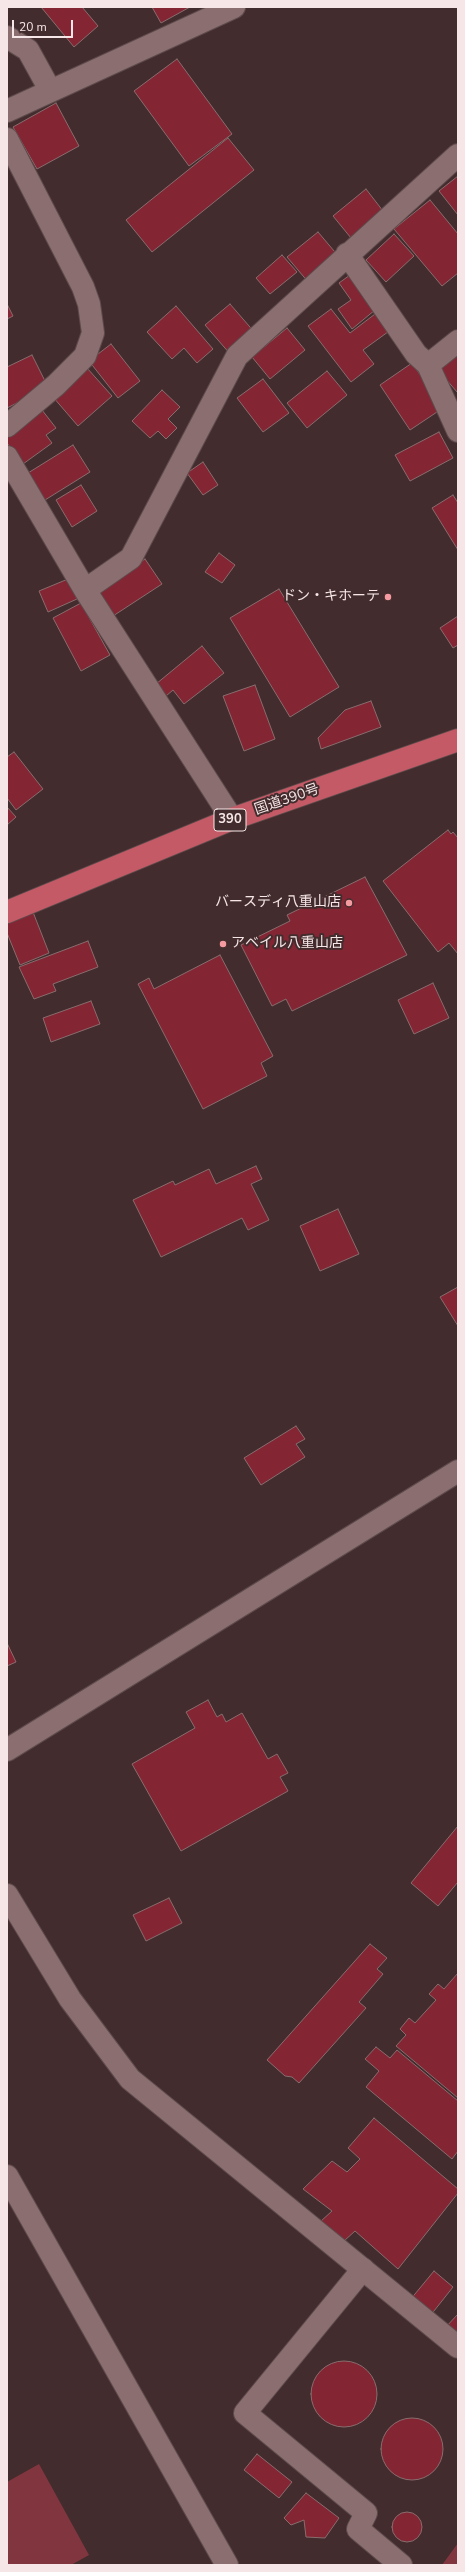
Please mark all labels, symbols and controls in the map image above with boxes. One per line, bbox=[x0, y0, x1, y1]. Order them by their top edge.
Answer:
scale bar bbox=[14, 12, 75, 38]
text: 20 m bbox=[19, 19, 47, 35]
place label: ドン・キホーテ bbox=[282, 589, 380, 605]
marker: ドン・キホーテ bbox=[383, 592, 393, 602]
street label: 国道390号 bbox=[252, 781, 322, 819]
road number: 390 bbox=[214, 809, 246, 831]
place label: バースディ八重山店 bbox=[215, 895, 341, 911]
marker: バースディ八重山店 bbox=[344, 898, 354, 908]
place label: アベイル八重山店 bbox=[231, 936, 343, 952]
marker: アベイル八重山店 bbox=[218, 939, 228, 949]

